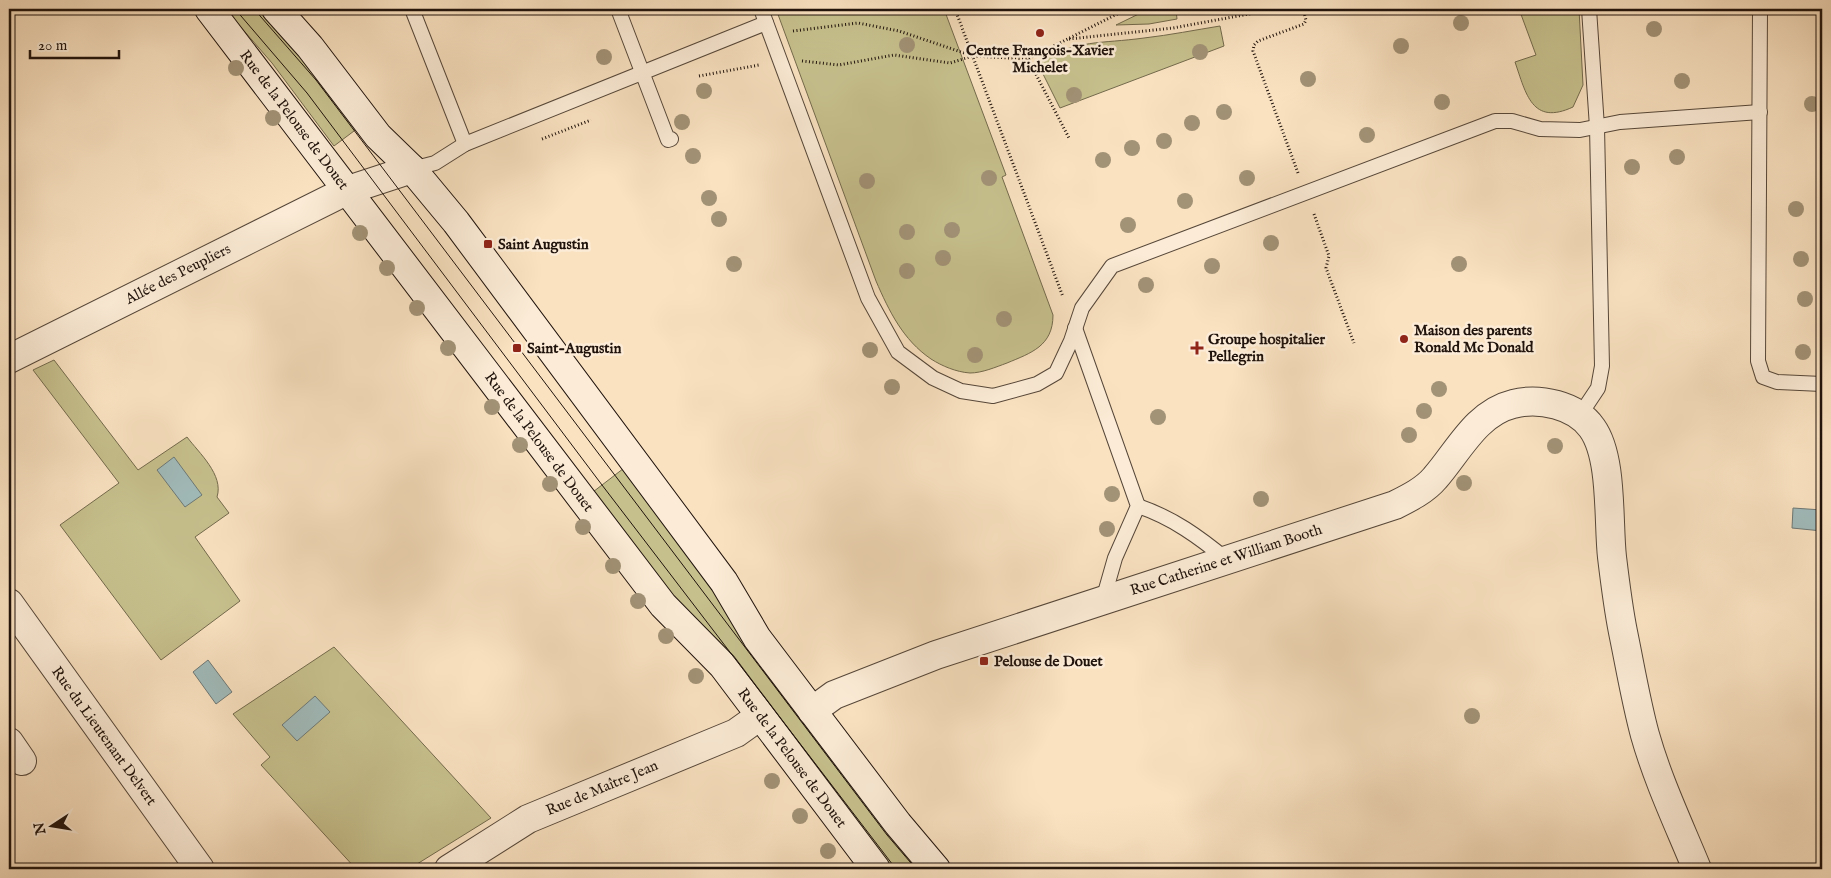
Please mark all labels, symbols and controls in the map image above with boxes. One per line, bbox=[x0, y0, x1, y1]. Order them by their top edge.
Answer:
marker: Centre François-Xavier Michelet bbox=[1034, 27, 1046, 39]
scale bar bbox=[30, 28, 119, 60]
text: 20 m bbox=[38, 36, 68, 55]
place label: Centre François-Xavier Michelet bbox=[966, 41, 1114, 77]
street label: Rue de la Pelouse de Douet bbox=[235, 46, 353, 194]
place label: Saint Augustin bbox=[498, 235, 589, 254]
marker: Saint Augustin bbox=[482, 238, 494, 250]
street label: Allée des Peupliers bbox=[121, 239, 234, 309]
place label: Maison des parents Ronald Mc Donald bbox=[1414, 321, 1534, 357]
place label: Groupe hospitalier Pellegrin bbox=[1208, 330, 1325, 366]
marker: Maison des parents Ronald Mc Donald bbox=[1398, 333, 1410, 345]
place label: Saint-Augustin bbox=[527, 339, 622, 358]
marker: Groupe hospitalier Pellegrin bbox=[1190, 341, 1204, 355]
marker: Saint-Augustin bbox=[511, 342, 523, 354]
street label: Rue de la Pelouse de Douet bbox=[480, 368, 598, 516]
street label: Rue Catherine et William Booth bbox=[1128, 520, 1324, 600]
place label: Pelouse de Douet bbox=[994, 652, 1104, 671]
marker: Pelouse de Douet bbox=[978, 655, 990, 667]
street label: Rue du Lieutenant Delvert bbox=[47, 663, 161, 809]
street label: Rue de la Pelouse de Douet bbox=[733, 684, 851, 832]
street label: Rue de Maître Jean bbox=[543, 756, 661, 820]
north arrow bbox=[28, 800, 78, 850]
text: N bbox=[30, 821, 51, 837]

